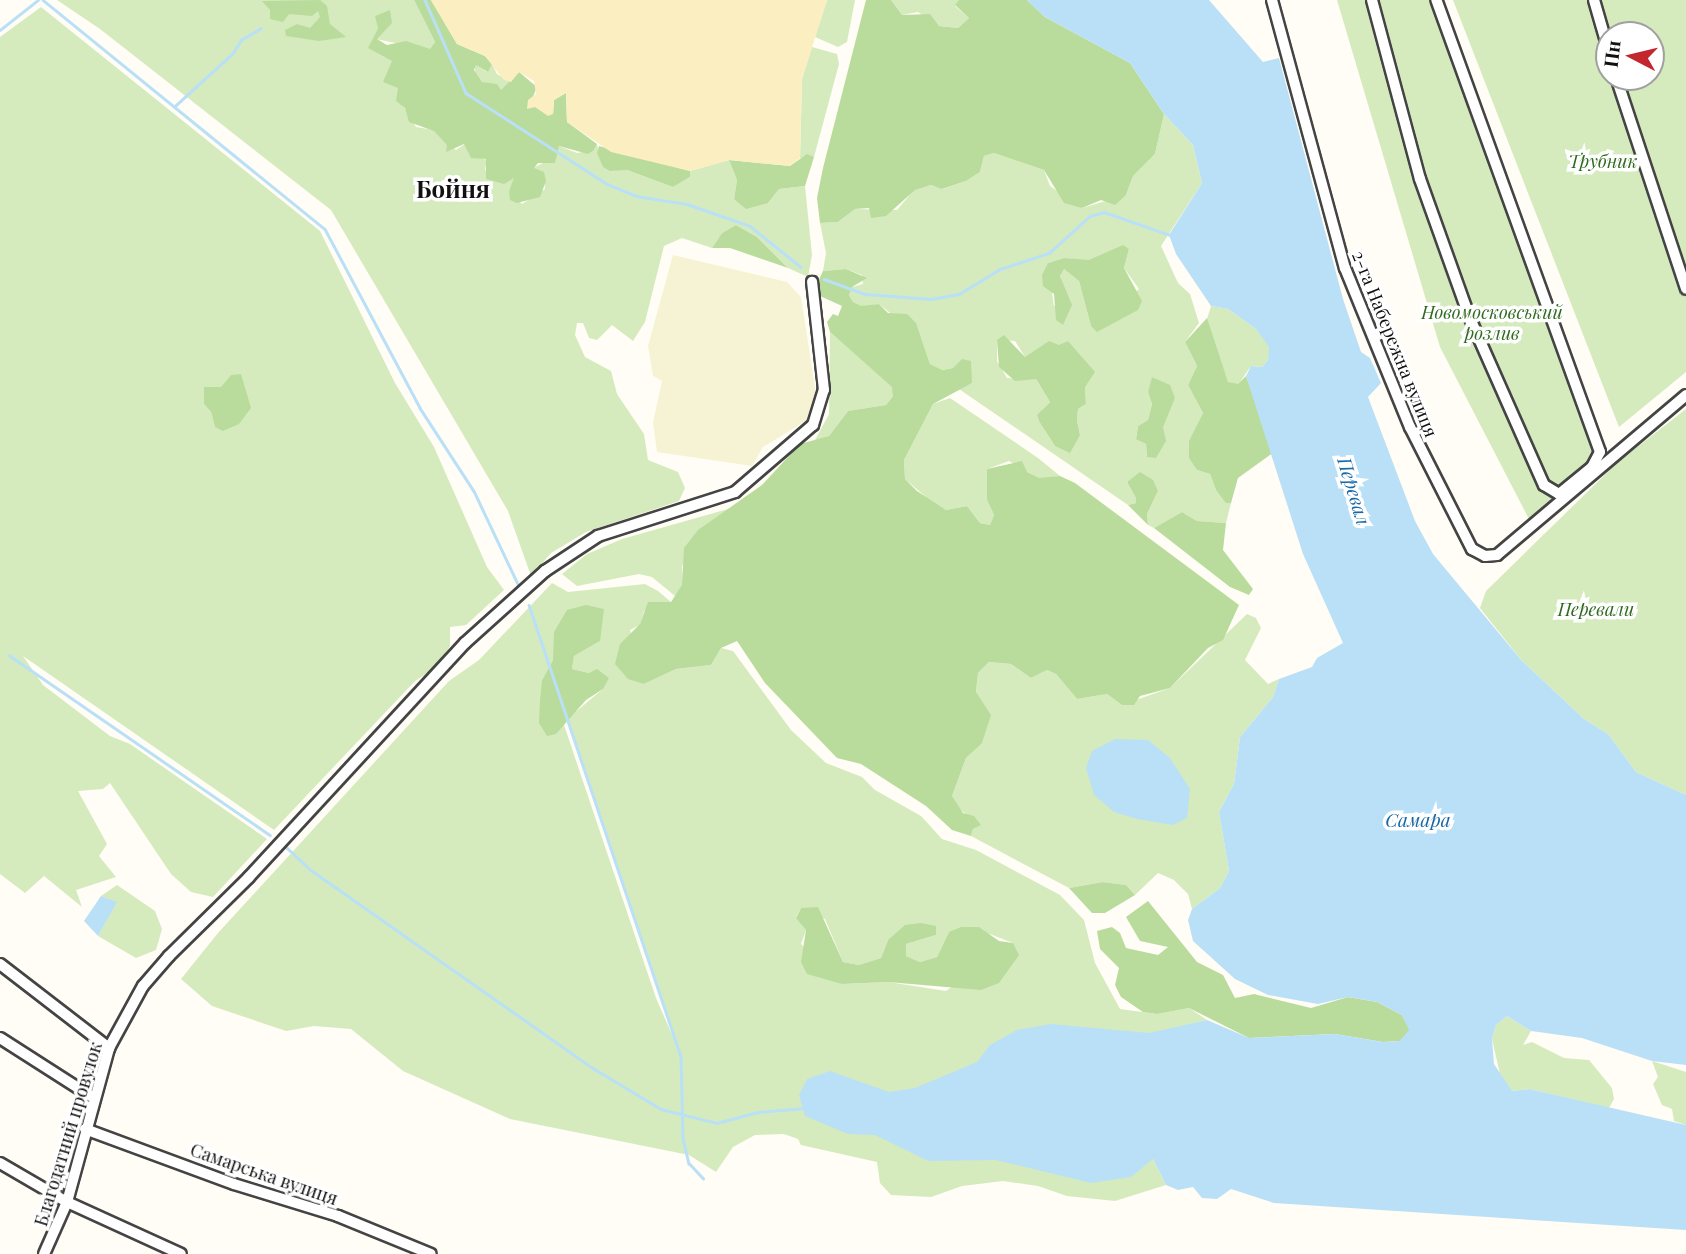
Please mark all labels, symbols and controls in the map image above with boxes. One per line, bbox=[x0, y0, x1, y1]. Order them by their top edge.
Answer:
north arrow bbox=[1595, 21, 1665, 91]
text: Пн bbox=[1597, 39, 1626, 69]
park label: Трубник bbox=[1568, 150, 1638, 172]
district label: Бойня bbox=[416, 175, 490, 203]
street label: 2-га Набережна вулиця bbox=[1348, 248, 1442, 440]
park label: Новомосковський розлив bbox=[1421, 302, 1563, 344]
water label: Перевал bbox=[1333, 454, 1375, 528]
park label: Перевали bbox=[1558, 598, 1634, 620]
water label: Самара bbox=[1385, 809, 1451, 831]
street label: Благодатний провулок bbox=[30, 1039, 106, 1229]
street label: Самарська вулиця bbox=[188, 1139, 340, 1209]

